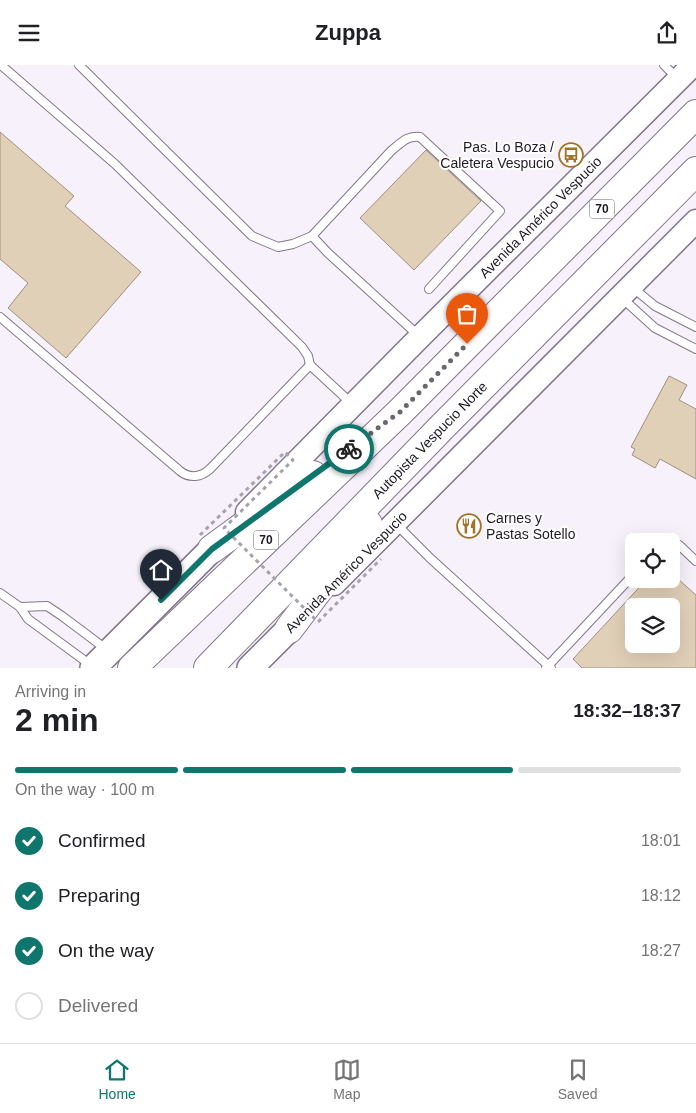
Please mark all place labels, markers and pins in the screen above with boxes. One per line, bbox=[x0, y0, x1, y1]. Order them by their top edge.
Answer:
place label: Pas. Lo Boza / Caletera Vespucio bbox=[440, 139, 554, 171]
bus stop icon: Pas. Lo Boza / Caletera Vespucio bbox=[558, 142, 584, 168]
pin bbox=[446, 293, 488, 344]
place label: Carnes y Pastas Sotello bbox=[486, 510, 576, 542]
restaurant icon: Carnes y Pastas Sotello bbox=[456, 513, 482, 539]
pin bbox=[140, 549, 182, 600]

